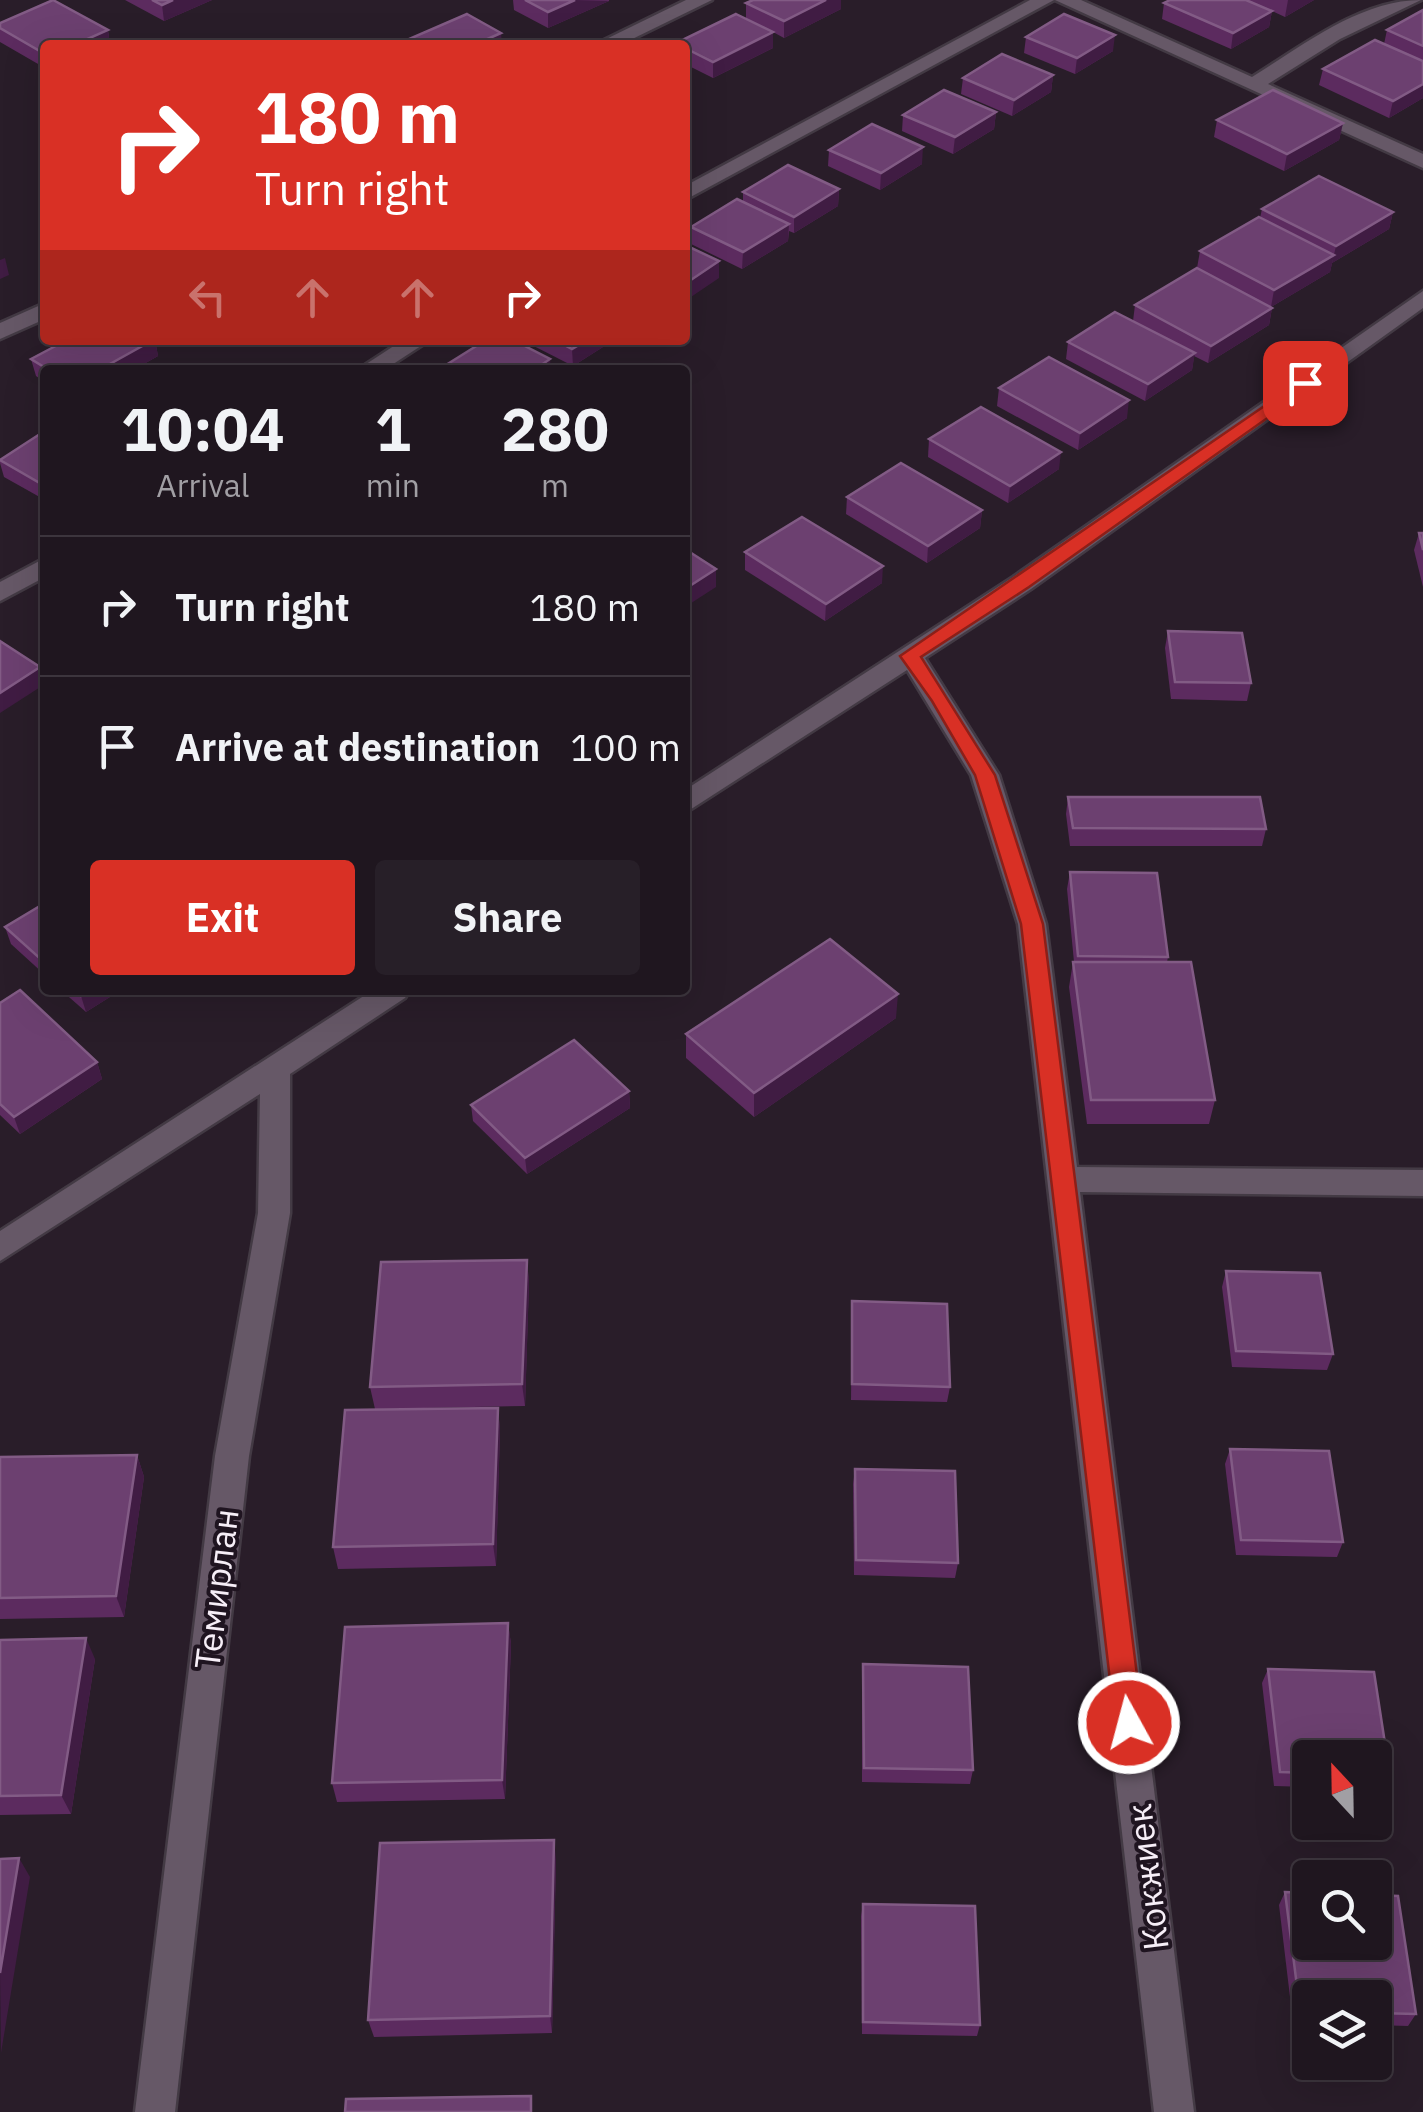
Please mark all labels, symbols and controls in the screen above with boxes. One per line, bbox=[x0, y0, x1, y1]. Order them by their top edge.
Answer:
text: 180 m bbox=[255, 71, 460, 162]
icon: right bbox=[90, 80, 220, 210]
text: Turn right bbox=[255, 159, 450, 217]
icon: left bbox=[180, 270, 235, 325]
icon: ahead bbox=[285, 270, 340, 325]
icon: ahead bbox=[390, 270, 445, 325]
icon: right bbox=[495, 270, 550, 325]
pin bbox=[1263, 341, 1348, 426]
icon: arrive bbox=[1278, 356, 1333, 411]
text: 10:04 bbox=[121, 389, 285, 468]
text: 1 bbox=[375, 389, 411, 468]
text: 280 bbox=[501, 389, 609, 468]
text: Arrival bbox=[156, 464, 250, 506]
text: min bbox=[366, 464, 420, 506]
text: m bbox=[541, 464, 569, 506]
icon: right bbox=[90, 579, 145, 634]
text: Turn right bbox=[175, 582, 350, 631]
text: 180 m bbox=[529, 582, 640, 631]
icon: arrive bbox=[90, 719, 145, 774]
text: Arrive at destination bbox=[175, 722, 540, 771]
text: 100 m bbox=[570, 722, 681, 771]
button: Exit bbox=[90, 860, 355, 975]
button: Share bbox=[375, 860, 640, 975]
street label: Темирлан bbox=[183, 1506, 249, 1672]
position arrow bbox=[1077, 1671, 1181, 1775]
north arrow bbox=[1292, 1740, 1392, 1840]
map controls bbox=[1292, 1740, 1392, 2080]
street label: Кокжиек bbox=[1115, 1801, 1179, 1953]
button: search bbox=[1292, 1860, 1392, 1960]
button: layers bbox=[1292, 1980, 1392, 2080]

